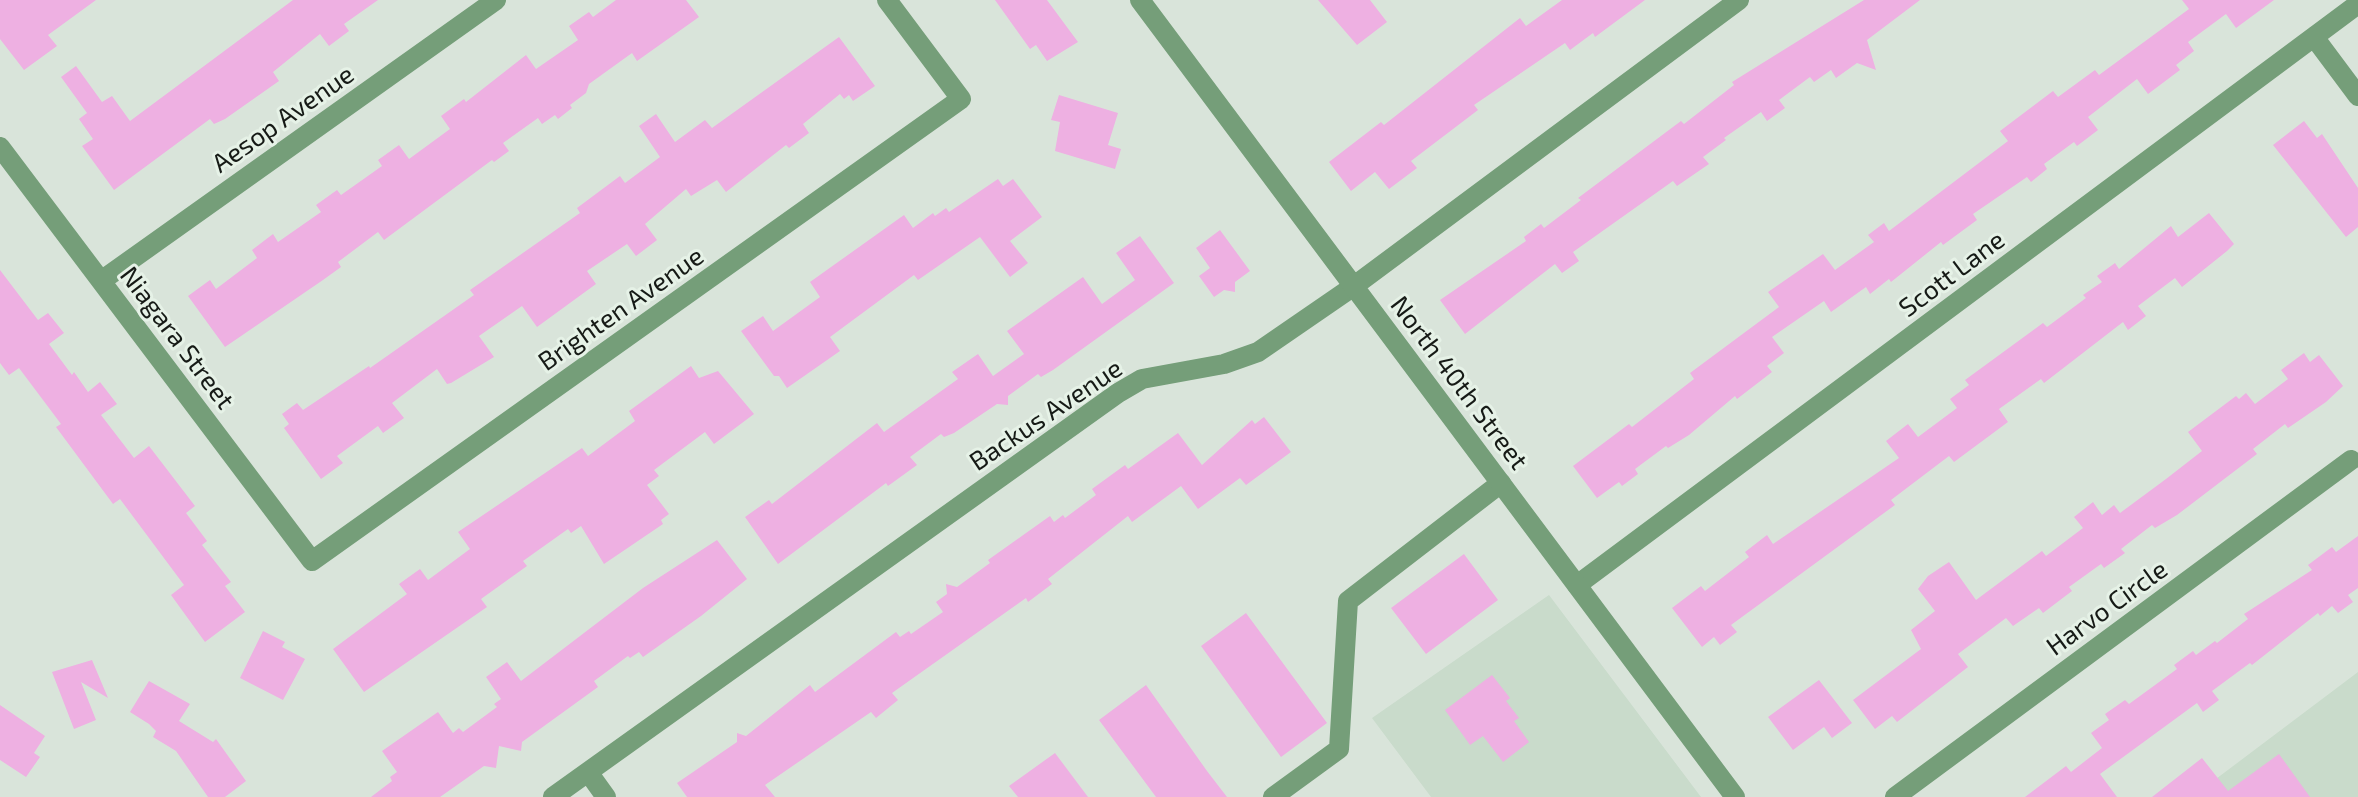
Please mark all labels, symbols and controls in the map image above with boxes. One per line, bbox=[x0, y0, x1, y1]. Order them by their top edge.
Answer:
street label: Aesop Avenue bbox=[206, 59, 360, 179]
street label: Scott Lane bbox=[1893, 224, 2011, 324]
street label: Brighten Avenue bbox=[532, 240, 710, 378]
street label: Niagara Street bbox=[113, 261, 241, 415]
street label: North 40th Street bbox=[1384, 290, 1534, 476]
street label: Backus Avenue bbox=[964, 352, 1128, 478]
street label: Harvo Circle bbox=[2040, 554, 2174, 662]

